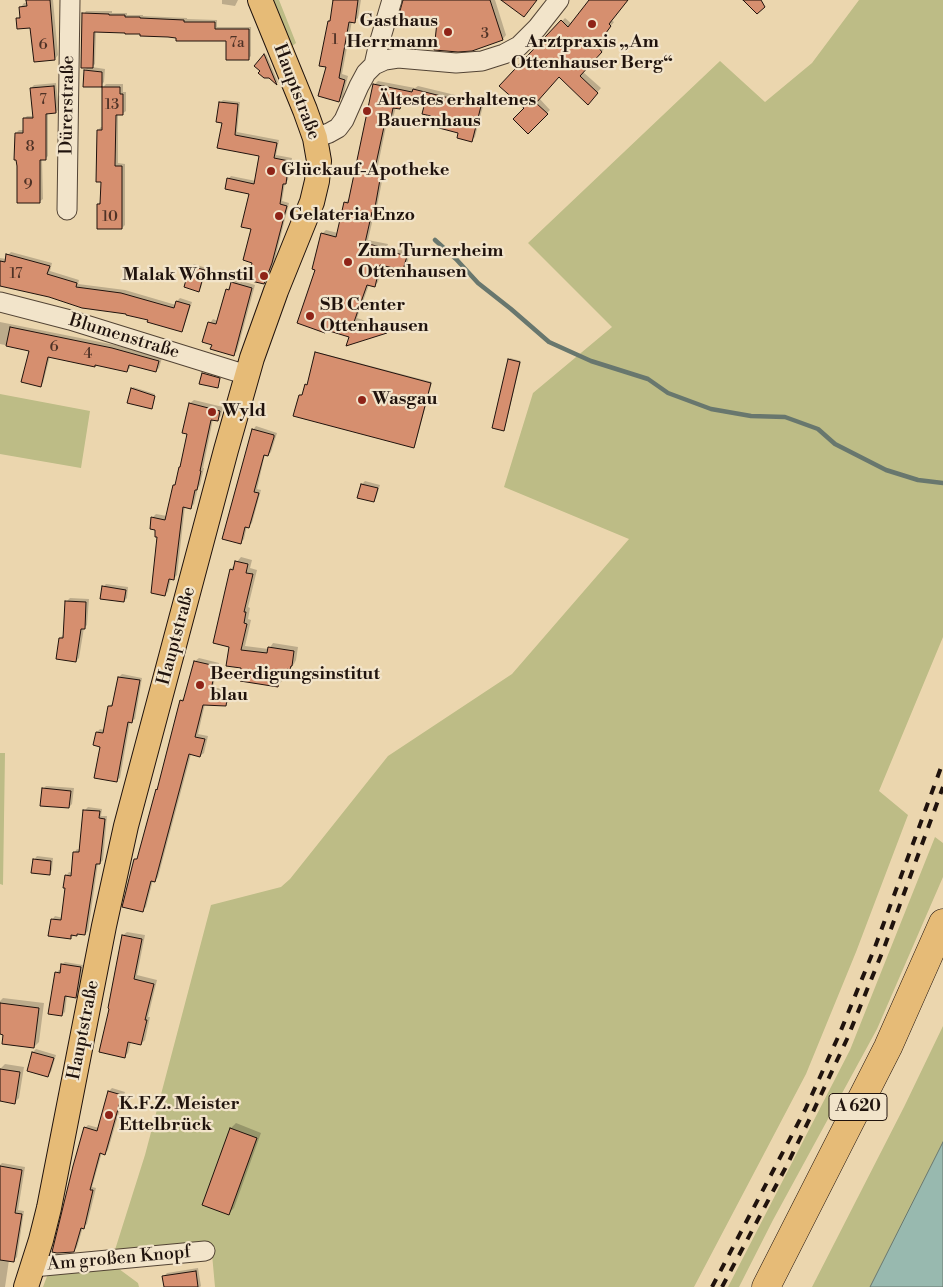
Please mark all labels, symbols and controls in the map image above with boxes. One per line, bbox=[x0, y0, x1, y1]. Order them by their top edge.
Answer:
place label: Gasthaus Herrmann bbox=[346, 11, 438, 54]
marker: Arztpraxis „Am Ottenhauser Berg“ bbox=[586, 18, 598, 30]
house number: 3 bbox=[481, 25, 489, 43]
marker: Gasthaus Herrmann bbox=[442, 26, 454, 38]
house number: 1 bbox=[332, 31, 338, 49]
place label: Arztpraxis „Am Ottenhauser Berg“ bbox=[511, 32, 673, 74]
house number: 7a bbox=[229, 34, 245, 52]
house number: 6 bbox=[38, 36, 48, 54]
street label: Hauptstraße bbox=[268, 41, 324, 143]
street label: Dürerstraße bbox=[56, 55, 80, 155]
place label: Ältestes erhaltenes Bauernhaus bbox=[377, 90, 536, 132]
house number: 7 bbox=[39, 91, 47, 109]
house number: 13 bbox=[105, 96, 119, 114]
marker: Ältestes erhaltenes Bauernhaus bbox=[361, 105, 373, 117]
house number: 8 bbox=[25, 138, 35, 156]
place label: Glückauf-Apotheke bbox=[281, 160, 449, 182]
marker: Glückauf-Apotheke bbox=[265, 165, 277, 177]
house number: 9 bbox=[23, 176, 33, 194]
place label: Gelateria Enzo bbox=[289, 205, 415, 227]
house number: 10 bbox=[102, 208, 118, 226]
marker: Gelateria Enzo bbox=[273, 210, 285, 222]
place label: Zum Turnerheim Ottenhausen bbox=[358, 241, 503, 284]
marker: Zum Turnerheim Ottenhausen bbox=[342, 256, 354, 268]
house number: 17 bbox=[9, 265, 23, 283]
place label: Malak Wohnstil bbox=[122, 265, 254, 287]
marker: Malak Wohnstil bbox=[258, 270, 270, 282]
place label: SB Center Ottenhausen bbox=[320, 295, 429, 338]
street label: Blumenstraße bbox=[66, 310, 182, 364]
marker: SB Center Ottenhausen bbox=[304, 310, 316, 322]
house number: 6 bbox=[49, 338, 59, 356]
house number: 4 bbox=[84, 345, 92, 363]
place label: Wasgau bbox=[372, 389, 438, 411]
marker: Wasgau bbox=[356, 394, 368, 406]
place label: Wyld bbox=[222, 401, 266, 423]
marker: Wyld bbox=[206, 406, 218, 418]
street label: Hauptstraße bbox=[154, 584, 200, 688]
place label: Beerdigungsinstitut blau bbox=[210, 664, 380, 706]
marker: Beerdigungsinstitut blau bbox=[194, 679, 206, 691]
street label: Hauptstraße bbox=[64, 978, 104, 1082]
place label: K.F.Z. Meister Ettelbrück bbox=[119, 1094, 240, 1136]
road number: A 620 bbox=[829, 1094, 887, 1120]
marker: K.F.Z. Meister Ettelbrück bbox=[103, 1109, 115, 1121]
street label: Am großen Knopf bbox=[47, 1242, 191, 1276]

